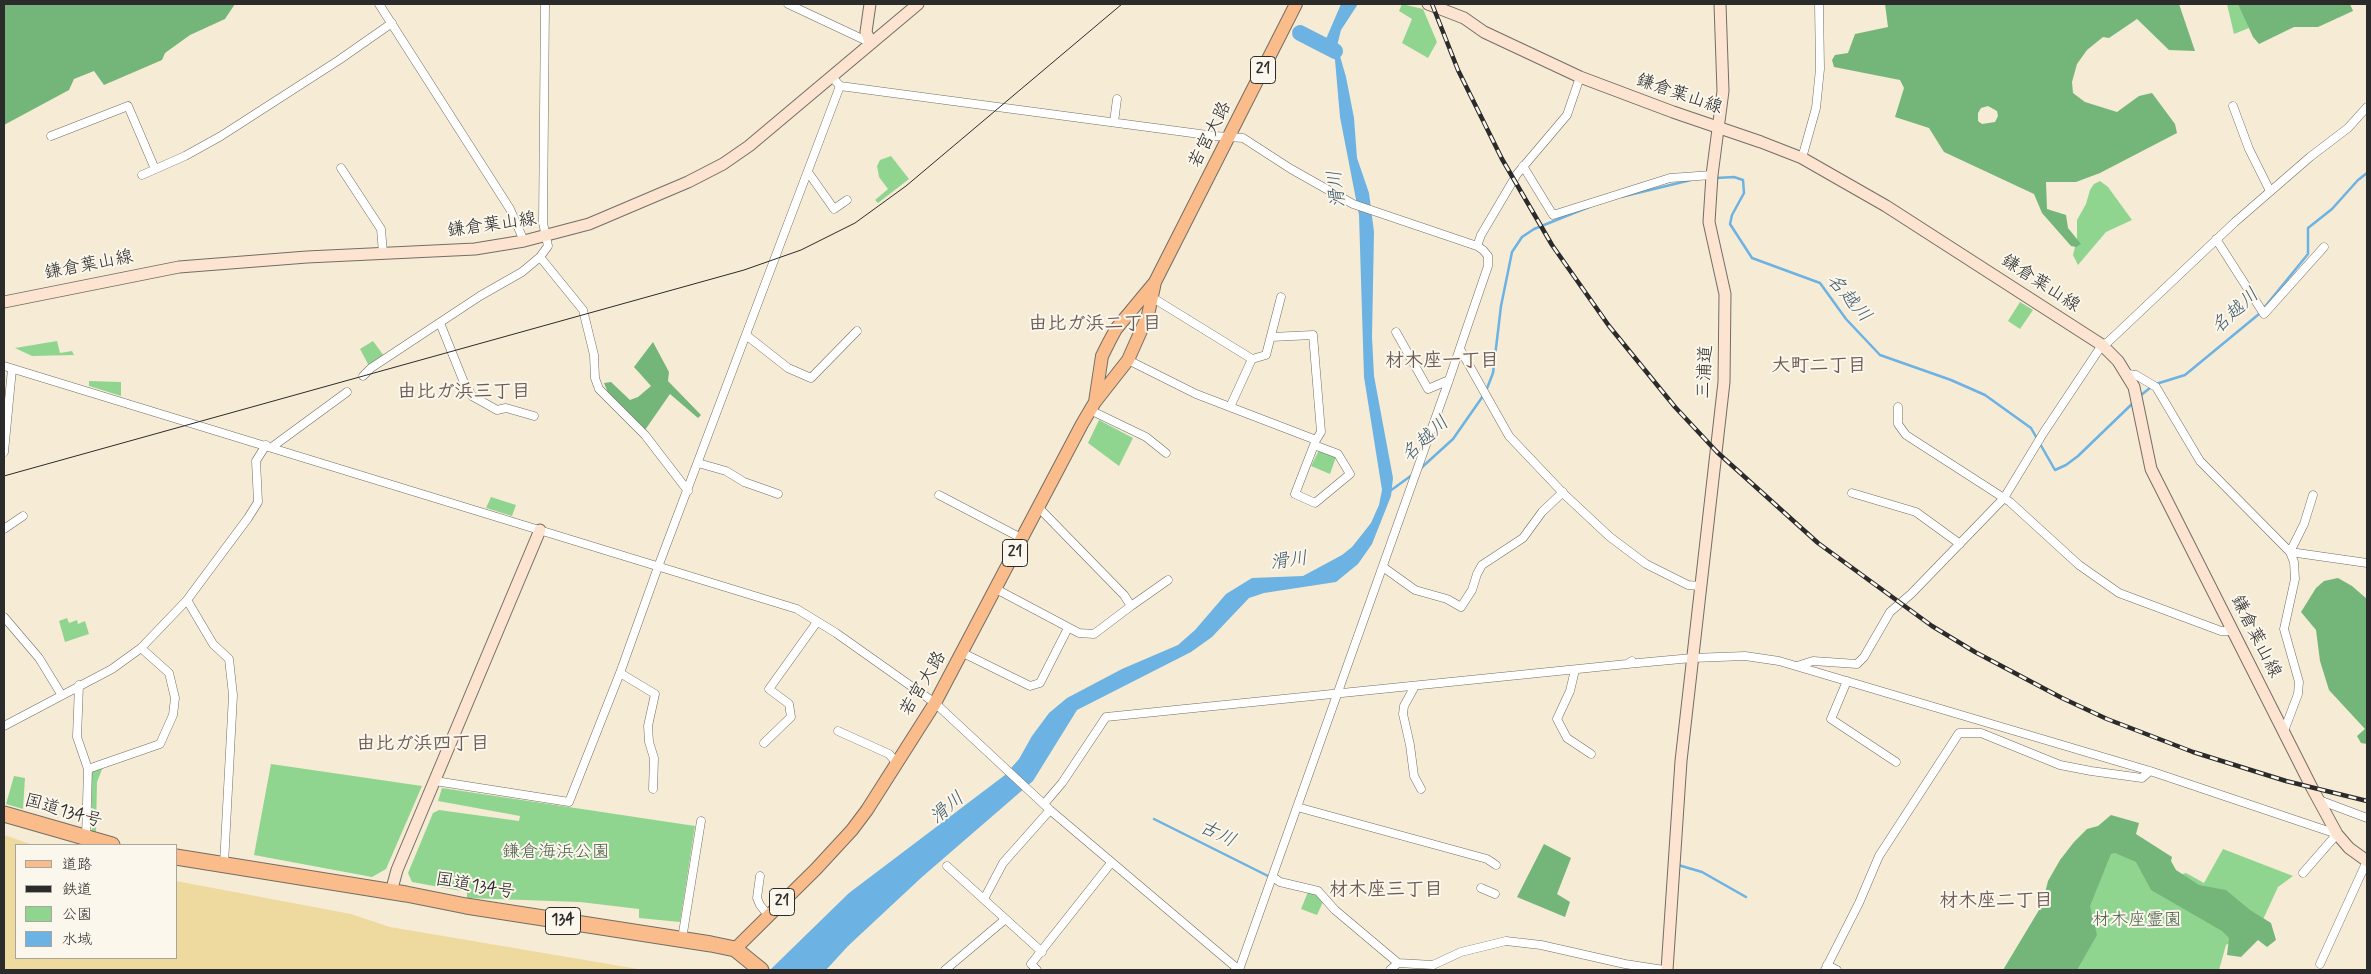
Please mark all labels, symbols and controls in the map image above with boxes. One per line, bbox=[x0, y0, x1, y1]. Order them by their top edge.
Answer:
road number: 21 bbox=[1250, 56, 1276, 84]
street label: 鎌倉葉山線 bbox=[1633, 70, 1725, 120]
street label: 若宮大路 bbox=[1185, 98, 1237, 172]
water label: 滑川 bbox=[1324, 169, 1352, 209]
street label: 鎌倉葉山線 bbox=[446, 209, 538, 243]
street label: 鎌倉葉山線 bbox=[43, 247, 135, 285]
street label: 鎌倉葉山線 bbox=[1996, 250, 2084, 318]
water label: 名越川 bbox=[1821, 270, 1875, 328]
water label: 名越川 bbox=[2207, 284, 2265, 340]
district label: 由比ガ浜二丁目 bbox=[1029, 314, 1161, 336]
street label: 三浦道 bbox=[1694, 344, 1718, 400]
district label: 材木座一丁目 bbox=[1385, 351, 1499, 373]
district label: 大町二丁目 bbox=[1772, 356, 1866, 378]
district label: 由比ガ浜三丁目 bbox=[398, 382, 530, 404]
water label: 名越川 bbox=[1397, 412, 1455, 468]
road number: 21 bbox=[1002, 540, 1028, 566]
water label: 滑川 bbox=[1269, 548, 1309, 576]
street label: 鎌倉葉山線 bbox=[2225, 592, 2285, 682]
street label: 若宮大路 bbox=[896, 648, 952, 720]
district label: 由比ガ浜四丁目 bbox=[357, 734, 489, 756]
water label: 滑川 bbox=[926, 788, 970, 830]
street label: 国道134号 bbox=[21, 791, 105, 833]
water label: 古川 bbox=[1195, 816, 1239, 854]
park label: 鎌倉海浜公園 bbox=[502, 842, 610, 864]
legend bbox=[15, 844, 178, 959]
text: 道路 bbox=[62, 855, 92, 875]
street label: 国道134号 bbox=[434, 869, 516, 905]
text: 鉄道 bbox=[62, 880, 92, 900]
district label: 材木座三丁目 bbox=[1329, 880, 1443, 902]
road number: 21 bbox=[770, 889, 794, 916]
district label: 材木座二丁目 bbox=[1939, 891, 2053, 913]
text: 公園 bbox=[62, 905, 92, 925]
road number: 134 bbox=[546, 908, 580, 934]
park label: 材木座霊園 bbox=[2092, 910, 2182, 932]
text: 水域 bbox=[62, 930, 92, 950]

